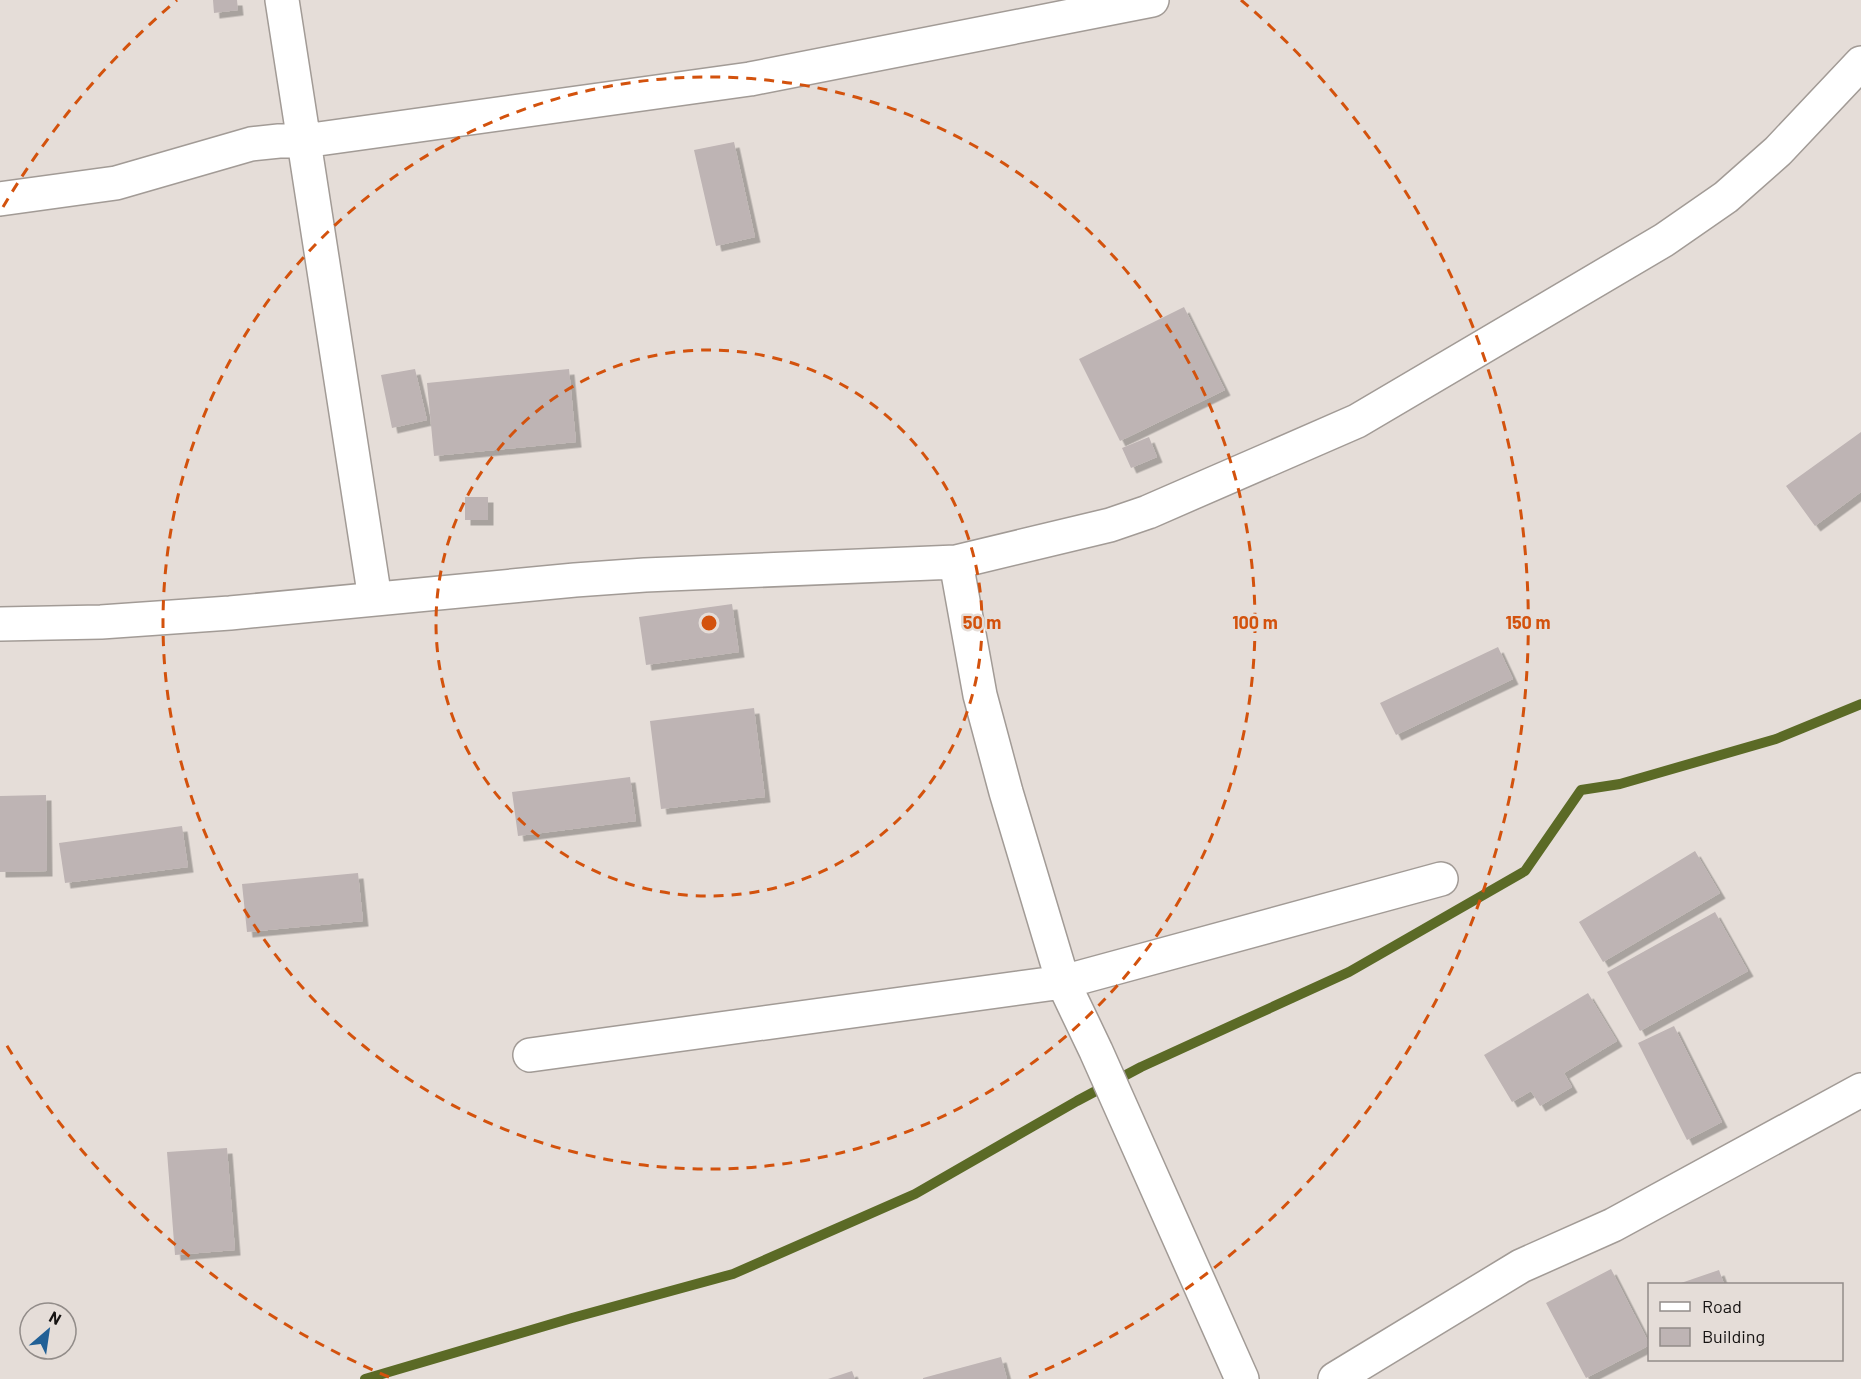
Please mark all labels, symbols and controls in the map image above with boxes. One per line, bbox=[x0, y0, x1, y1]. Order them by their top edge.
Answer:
text: 50 m bbox=[963, 611, 1001, 633]
text: 100 m bbox=[1232, 611, 1278, 633]
text: 150 m bbox=[1506, 611, 1550, 633]
centre of rings bbox=[699, 613, 719, 633]
legend bbox=[1648, 1283, 1843, 1361]
text: Road bbox=[1702, 1295, 1742, 1317]
north arrow bbox=[18, 1301, 78, 1361]
text: N bbox=[46, 1307, 65, 1328]
text: Building bbox=[1702, 1325, 1765, 1347]

